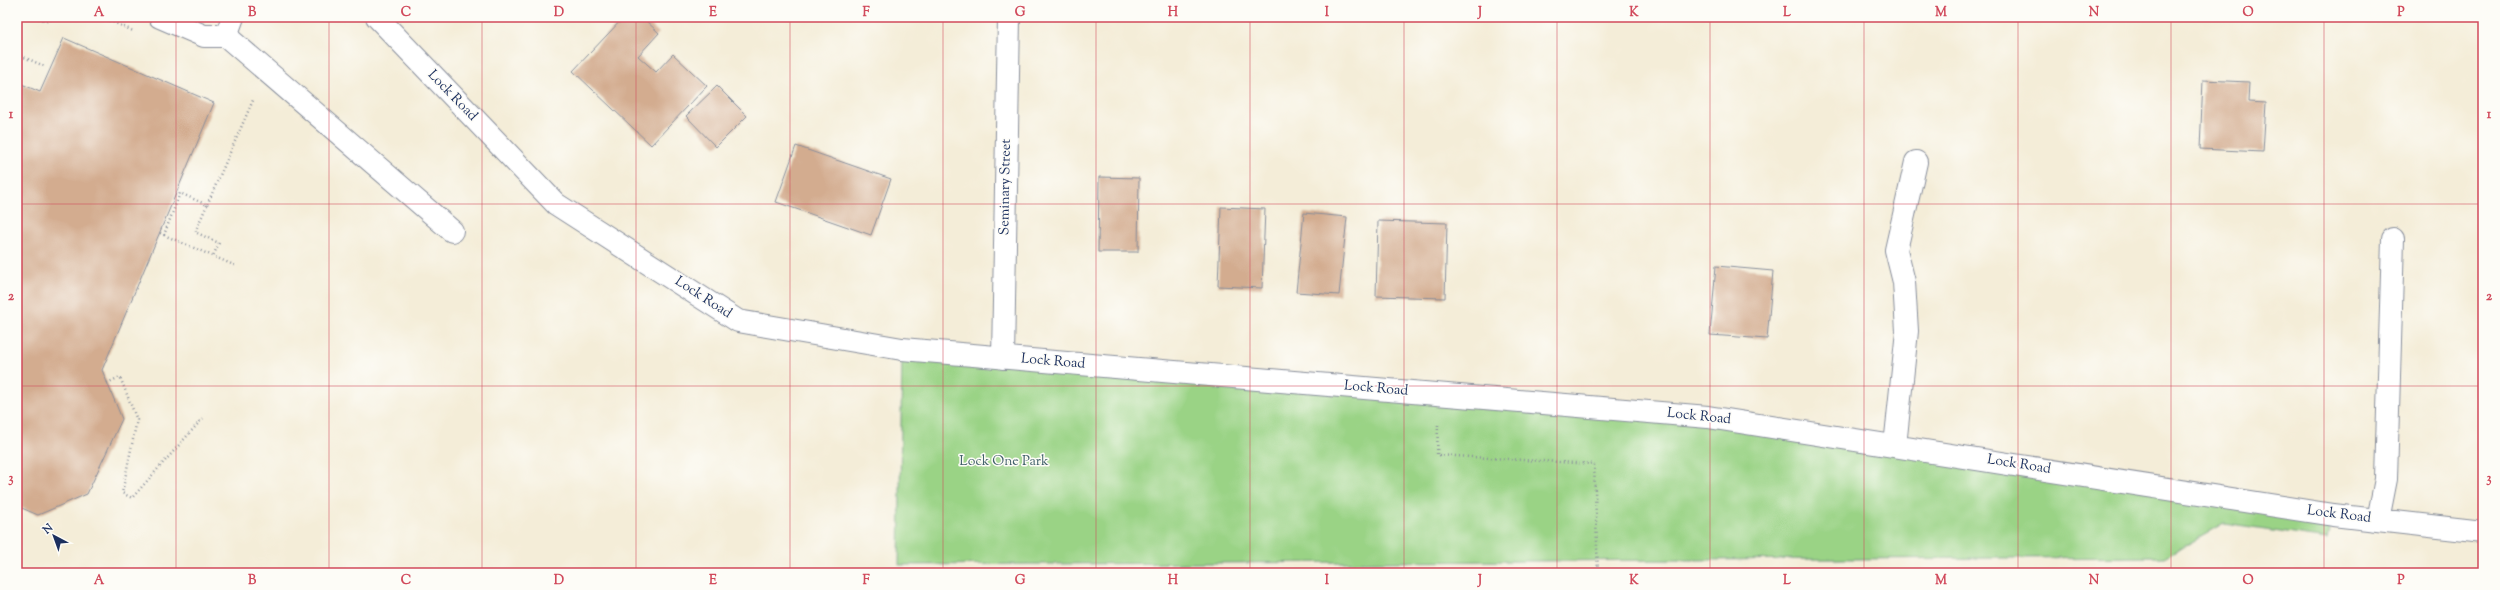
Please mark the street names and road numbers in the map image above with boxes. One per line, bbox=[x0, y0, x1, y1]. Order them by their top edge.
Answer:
street label: Lock Road bbox=[422, 66, 482, 126]
street label: Seminary Street bbox=[995, 138, 1017, 235]
street label: Lock Road bbox=[671, 272, 736, 324]
street label: Lock Road bbox=[1020, 349, 1086, 375]
street label: Lock Road bbox=[1343, 376, 1409, 402]
street label: Lock Road bbox=[1666, 404, 1732, 430]
street label: Lock Road bbox=[1986, 450, 2052, 480]
street label: Lock Road bbox=[2306, 501, 2372, 529]

